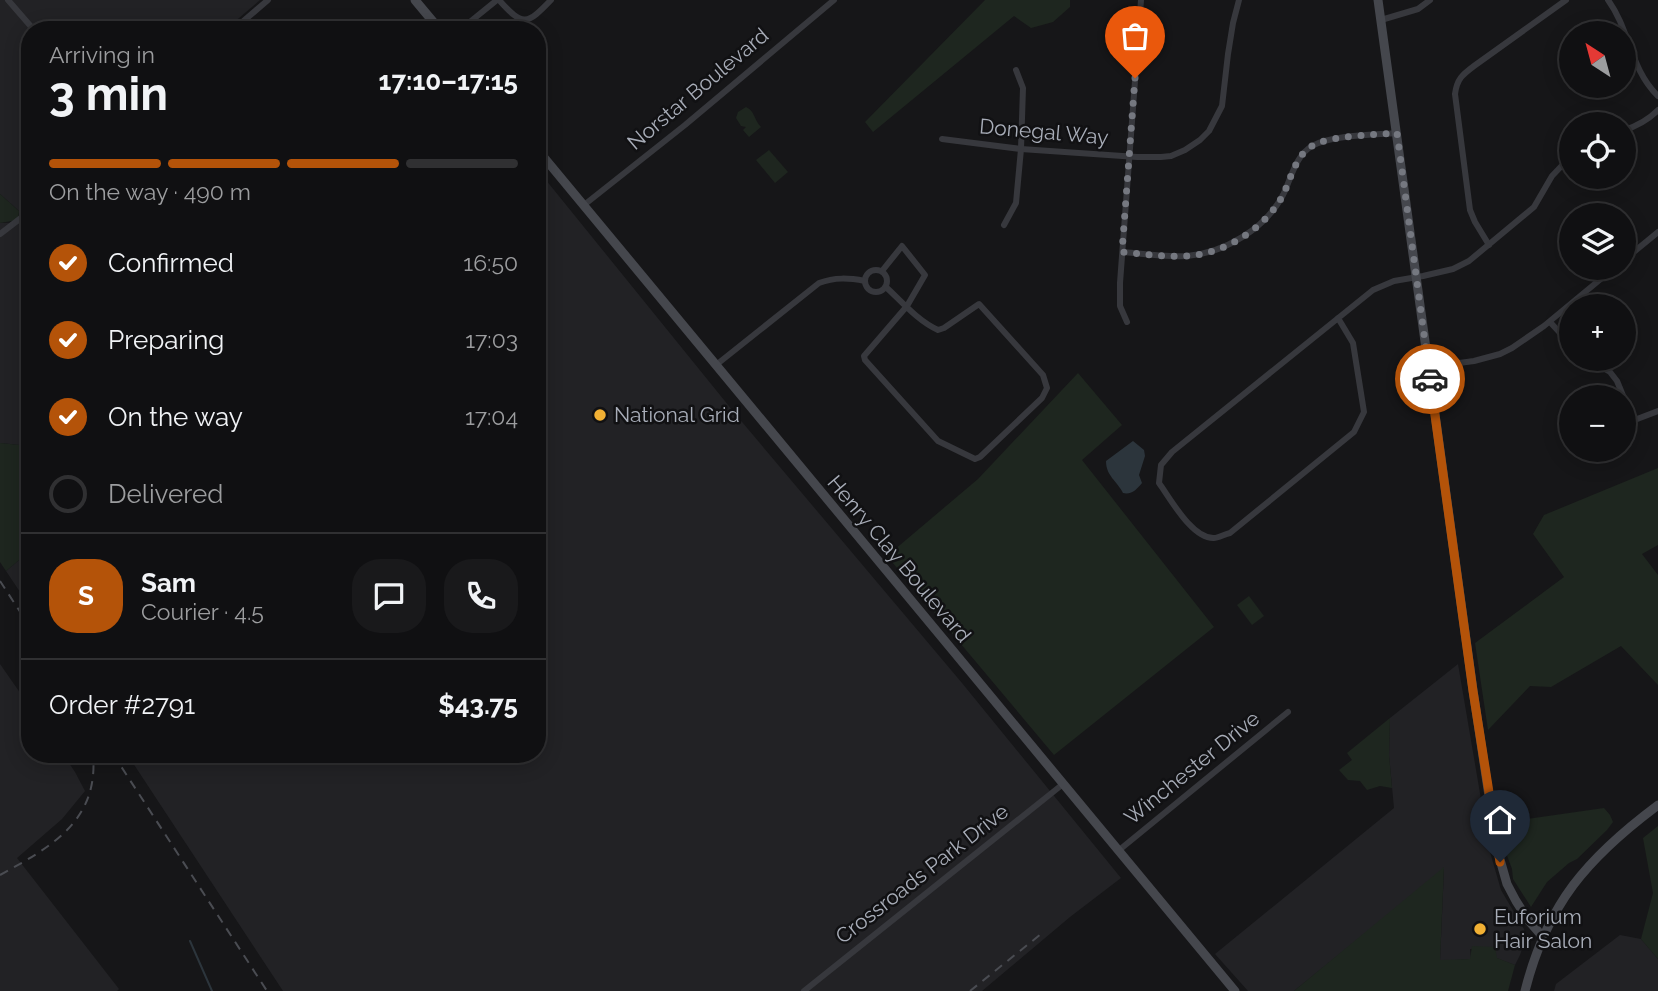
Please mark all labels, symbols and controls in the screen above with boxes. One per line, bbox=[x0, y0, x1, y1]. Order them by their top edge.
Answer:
pin bbox=[1105, 6, 1165, 78]
icon: bag bbox=[1116, 17, 1154, 55]
north arrow bbox=[1559, 21, 1636, 98]
map controls bbox=[1559, 21, 1636, 462]
street label: Norstar Boulevard bbox=[622, 22, 773, 155]
text: Arriving in bbox=[49, 41, 155, 68]
text: 17:10–17:15 bbox=[379, 66, 518, 96]
text: 3 min bbox=[49, 67, 168, 121]
button: locate bbox=[1559, 112, 1636, 189]
street label: Donegal Way bbox=[978, 113, 1110, 150]
text: On the way · 490 m bbox=[49, 178, 251, 205]
button: layers bbox=[1559, 203, 1636, 280]
icon: check bbox=[49, 244, 87, 282]
text: Confirmed bbox=[108, 248, 234, 278]
text: 16:50 bbox=[463, 249, 518, 276]
button: + bbox=[1559, 294, 1636, 371]
icon: check bbox=[49, 321, 87, 359]
text: Preparing bbox=[108, 325, 224, 355]
text: 17:03 bbox=[465, 326, 518, 353]
courier bbox=[1395, 344, 1465, 414]
icon: car bbox=[1411, 360, 1449, 398]
button: − bbox=[1559, 385, 1636, 462]
icon: check bbox=[49, 398, 87, 436]
text: On the way bbox=[108, 402, 243, 432]
place label: National Grid bbox=[614, 402, 740, 427]
text: 17:04 bbox=[465, 403, 518, 430]
marker: National Grid bbox=[592, 407, 608, 423]
street label: Henry Clay Boulevard bbox=[822, 470, 976, 647]
text: Delivered bbox=[108, 479, 223, 509]
button: chat bbox=[352, 559, 426, 633]
button: phone bbox=[444, 559, 518, 633]
text: Sam bbox=[141, 568, 196, 598]
text: S bbox=[78, 581, 94, 611]
text: Courier · 4.5 bbox=[141, 598, 264, 625]
text: Order #2791 bbox=[49, 690, 195, 720]
text: $43.75 bbox=[438, 690, 518, 720]
street label: Winchester Drive bbox=[1119, 705, 1264, 830]
pin bbox=[1470, 790, 1530, 862]
street label: Crossroads Park Drive bbox=[830, 798, 1013, 949]
icon: home bbox=[1481, 801, 1519, 839]
place label: Euforium Hair Salon bbox=[1494, 904, 1592, 953]
marker: Euforium Hair Salon bbox=[1472, 921, 1488, 937]

